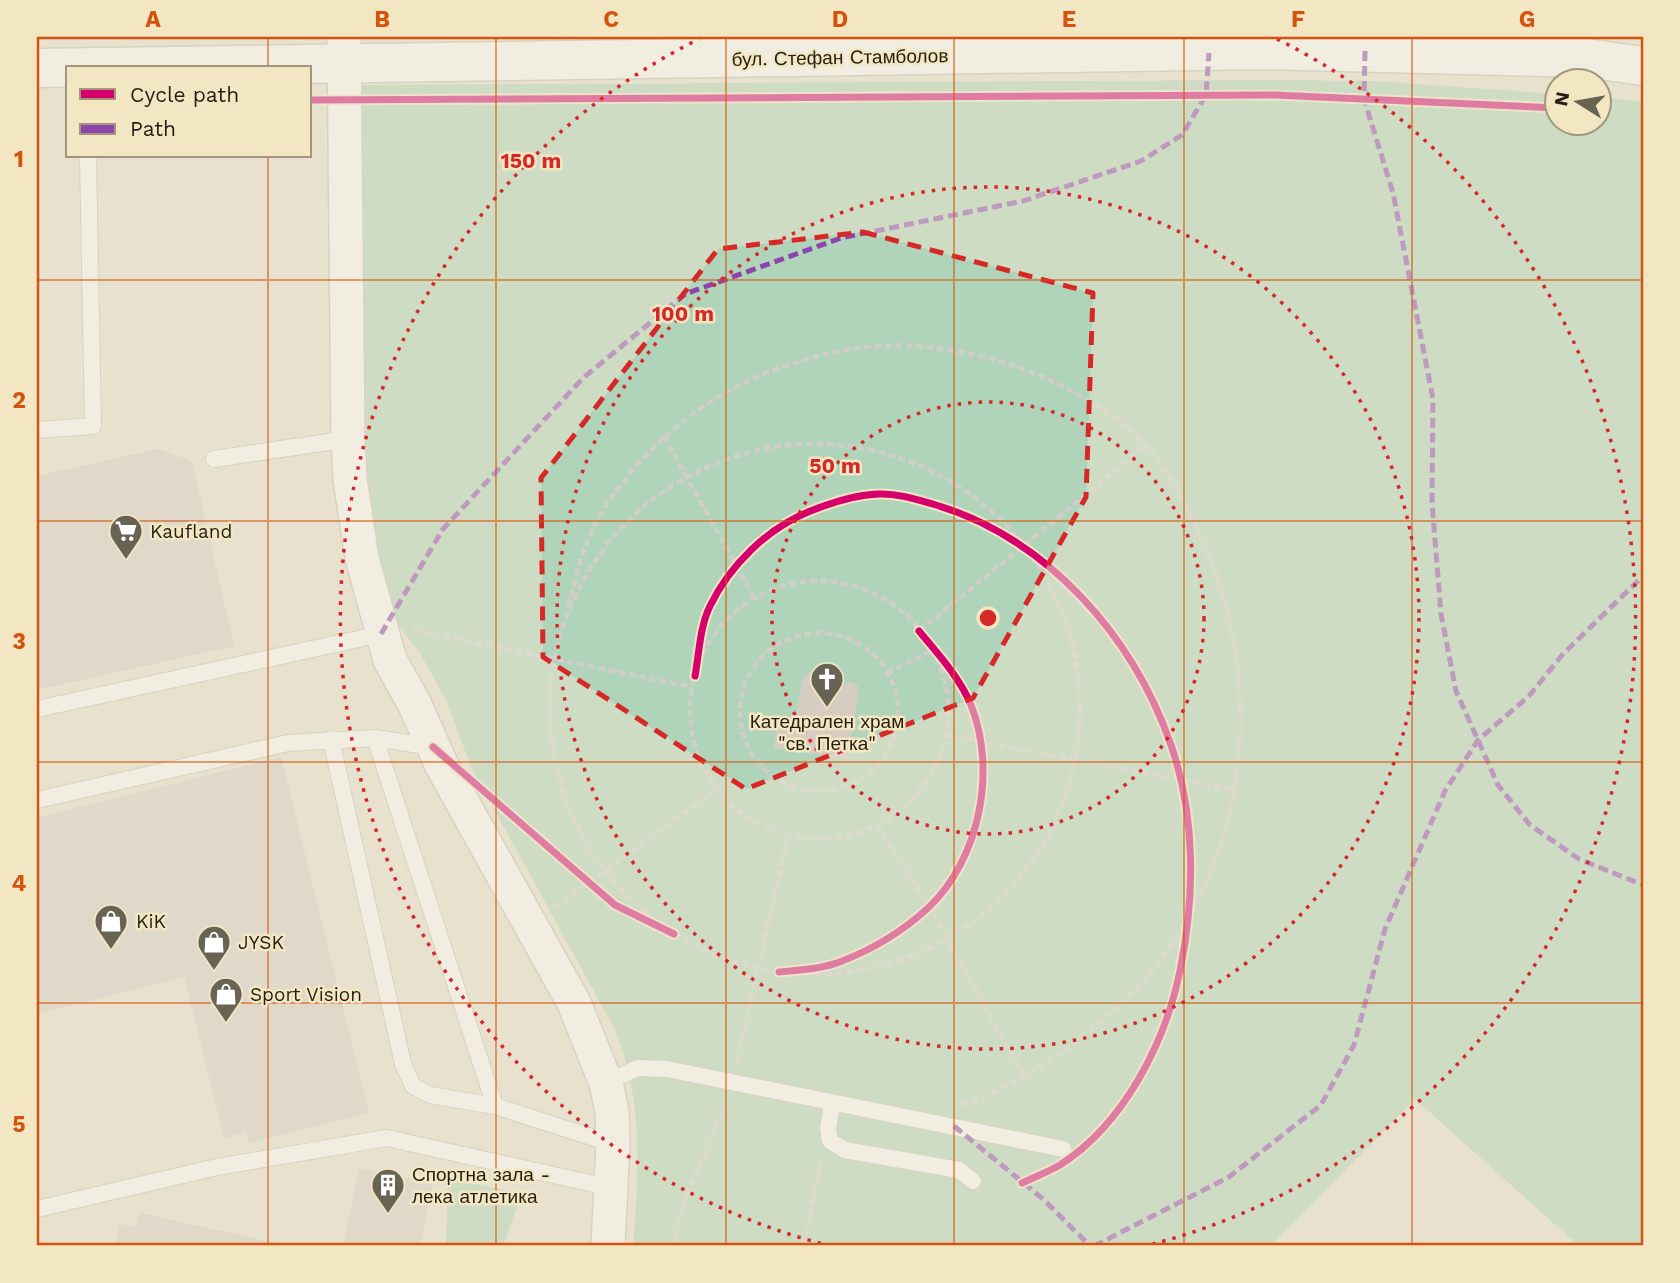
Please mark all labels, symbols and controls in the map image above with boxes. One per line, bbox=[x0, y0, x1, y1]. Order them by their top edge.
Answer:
text: A bbox=[145, 6, 161, 33]
text: B bbox=[374, 6, 390, 33]
text: C bbox=[603, 6, 619, 33]
text: D bbox=[832, 6, 848, 33]
text: E bbox=[1062, 6, 1076, 33]
text: F bbox=[1291, 6, 1305, 33]
text: G bbox=[1519, 6, 1535, 33]
street label: бул. Стефан Стамболов bbox=[731, 44, 949, 71]
legend bbox=[66, 66, 312, 158]
north arrow bbox=[1544, 66, 1614, 136]
text: Cycle path bbox=[130, 82, 239, 107]
text: N bbox=[1549, 90, 1574, 108]
text: Path bbox=[130, 116, 176, 141]
text: 1 bbox=[14, 146, 24, 173]
text: 150 m bbox=[501, 148, 561, 173]
text: 100 m bbox=[652, 301, 714, 326]
text: 2 bbox=[12, 387, 26, 414]
text: 50 m bbox=[809, 453, 861, 478]
supermarket icon: Kaufland bbox=[107, 512, 145, 561]
place label: Kaufland bbox=[150, 520, 232, 543]
centre of rings bbox=[976, 606, 1000, 630]
text: 3 bbox=[12, 628, 26, 655]
church icon: Катедрален храм "св. Петка" bbox=[808, 660, 846, 709]
place label: Катедрален храм "св. Петка" bbox=[750, 710, 904, 755]
text: 4 bbox=[12, 870, 27, 897]
shop icon: KiK bbox=[92, 902, 130, 951]
place label: KiK bbox=[136, 910, 166, 933]
shop icon: JYSK bbox=[195, 923, 233, 972]
place label: JYSK bbox=[238, 931, 284, 954]
shop icon: Sport Vision bbox=[207, 975, 245, 1024]
place label: Sport Vision bbox=[250, 983, 362, 1006]
text: 5 bbox=[12, 1111, 26, 1138]
place label: Спортна зала - лека атлетика bbox=[412, 1163, 550, 1208]
building icon: Спортна зала - лека атлетика bbox=[369, 1166, 407, 1215]

